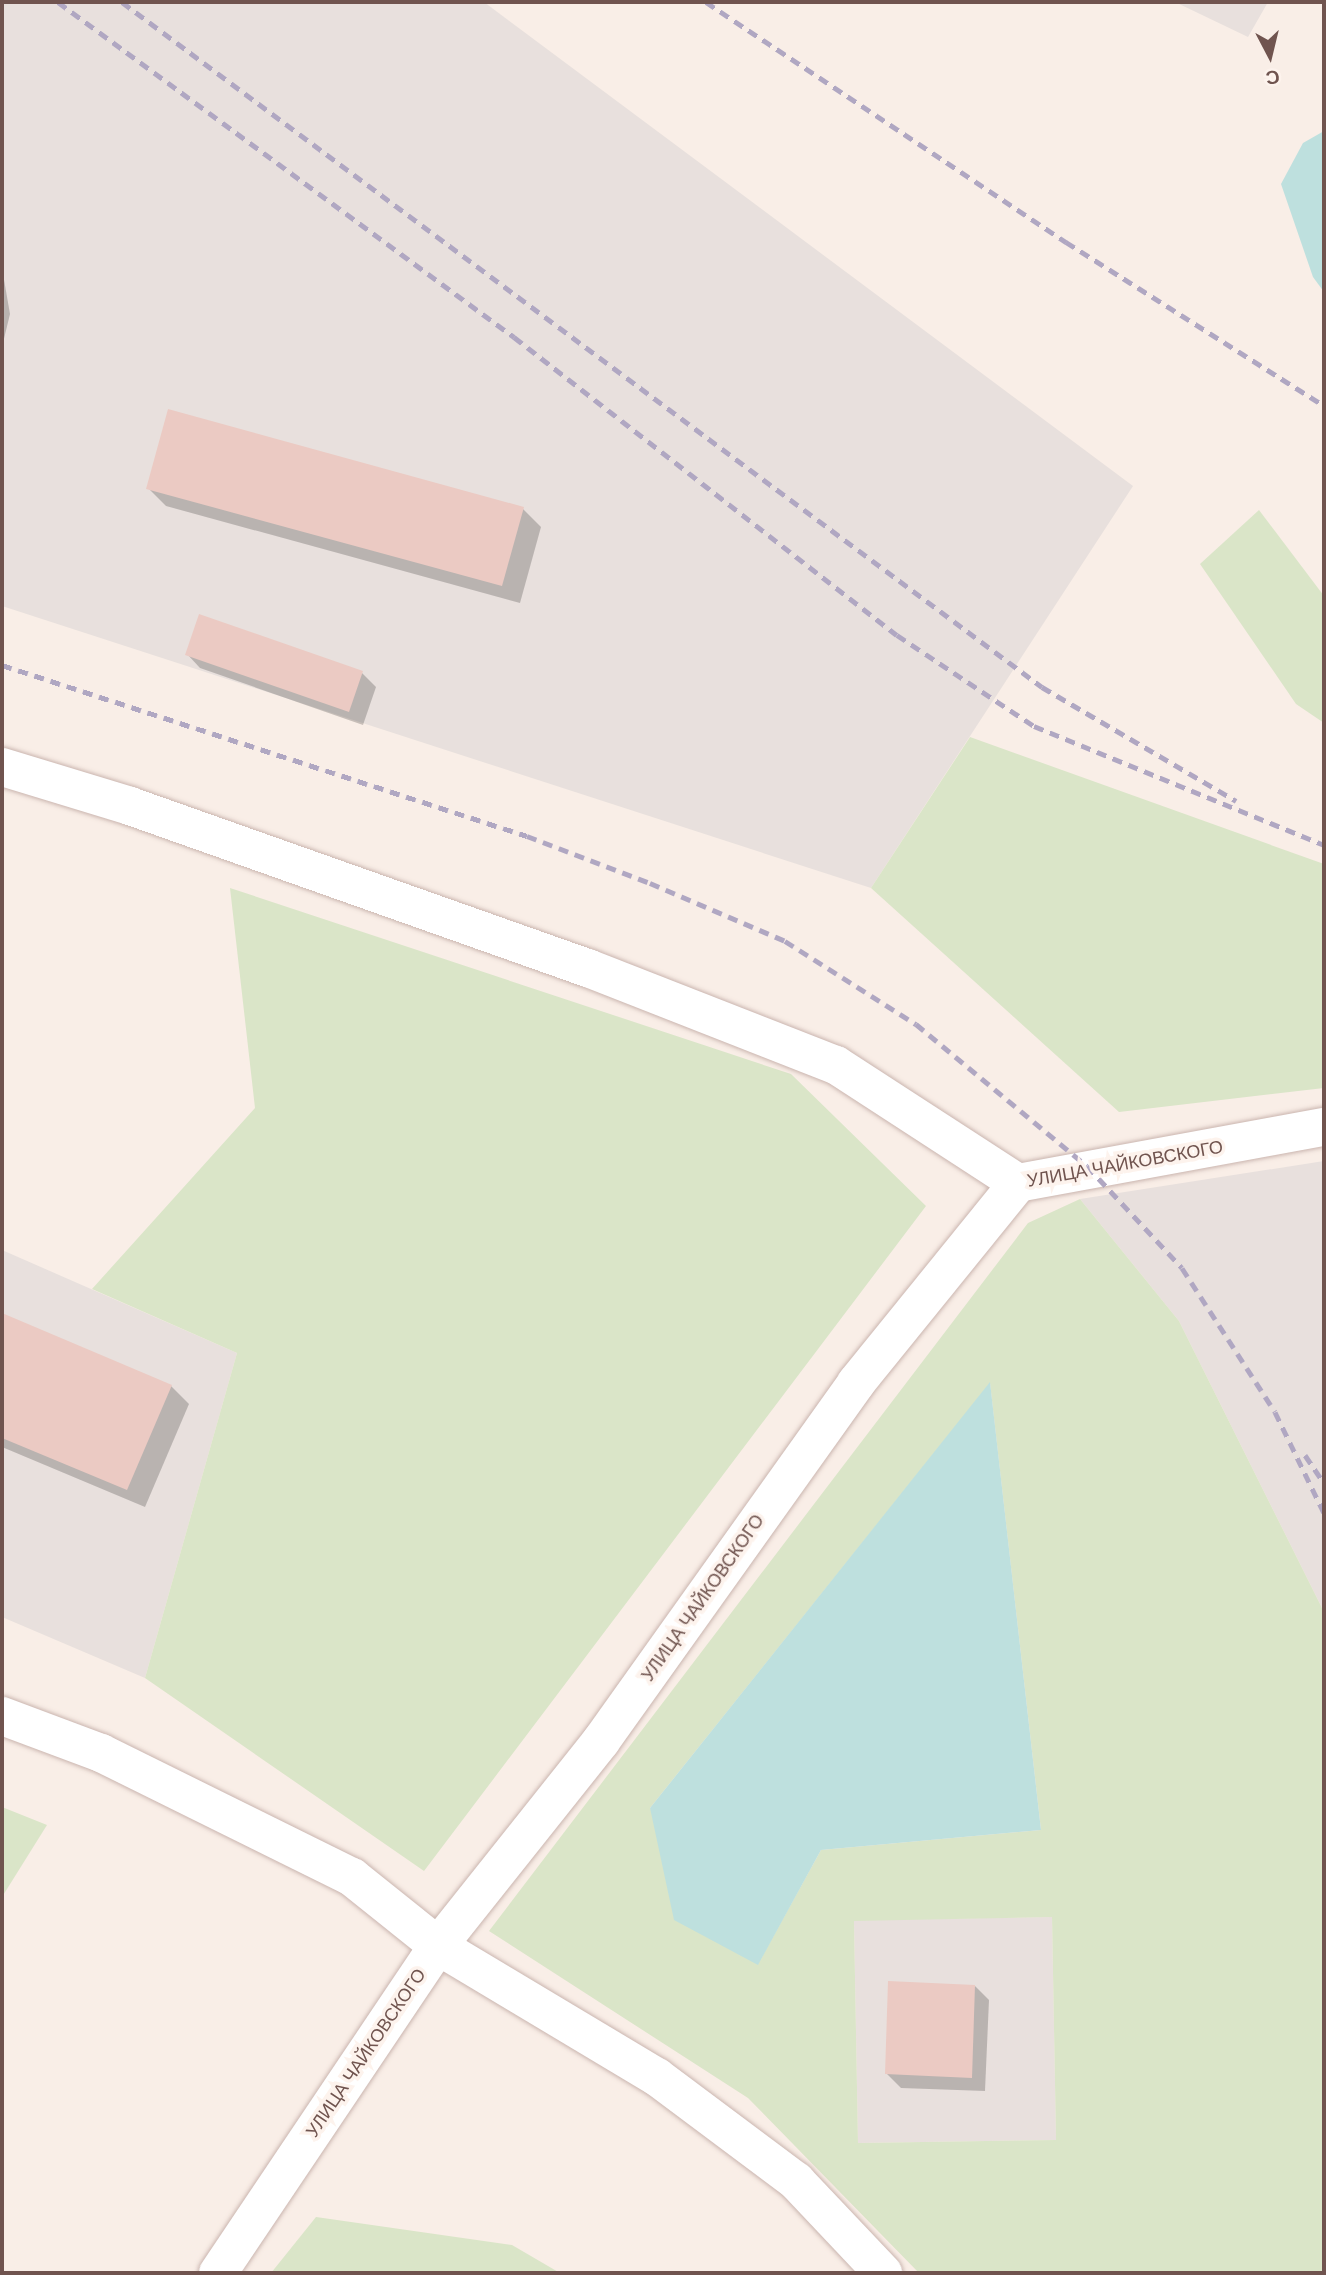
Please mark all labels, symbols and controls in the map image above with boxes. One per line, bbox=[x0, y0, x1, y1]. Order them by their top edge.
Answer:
north arrow bbox=[1235, 21, 1305, 91]
text: С bbox=[1265, 66, 1281, 89]
street label: УЛИЦА ЧАЙКОВСКОГО bbox=[1025, 1136, 1225, 1192]
street label: УЛИЦА ЧАЙКОВСКОГО bbox=[637, 1510, 769, 1686]
street label: УЛИЦА ЧАЙКОВСКОГО bbox=[302, 1965, 430, 2141]

